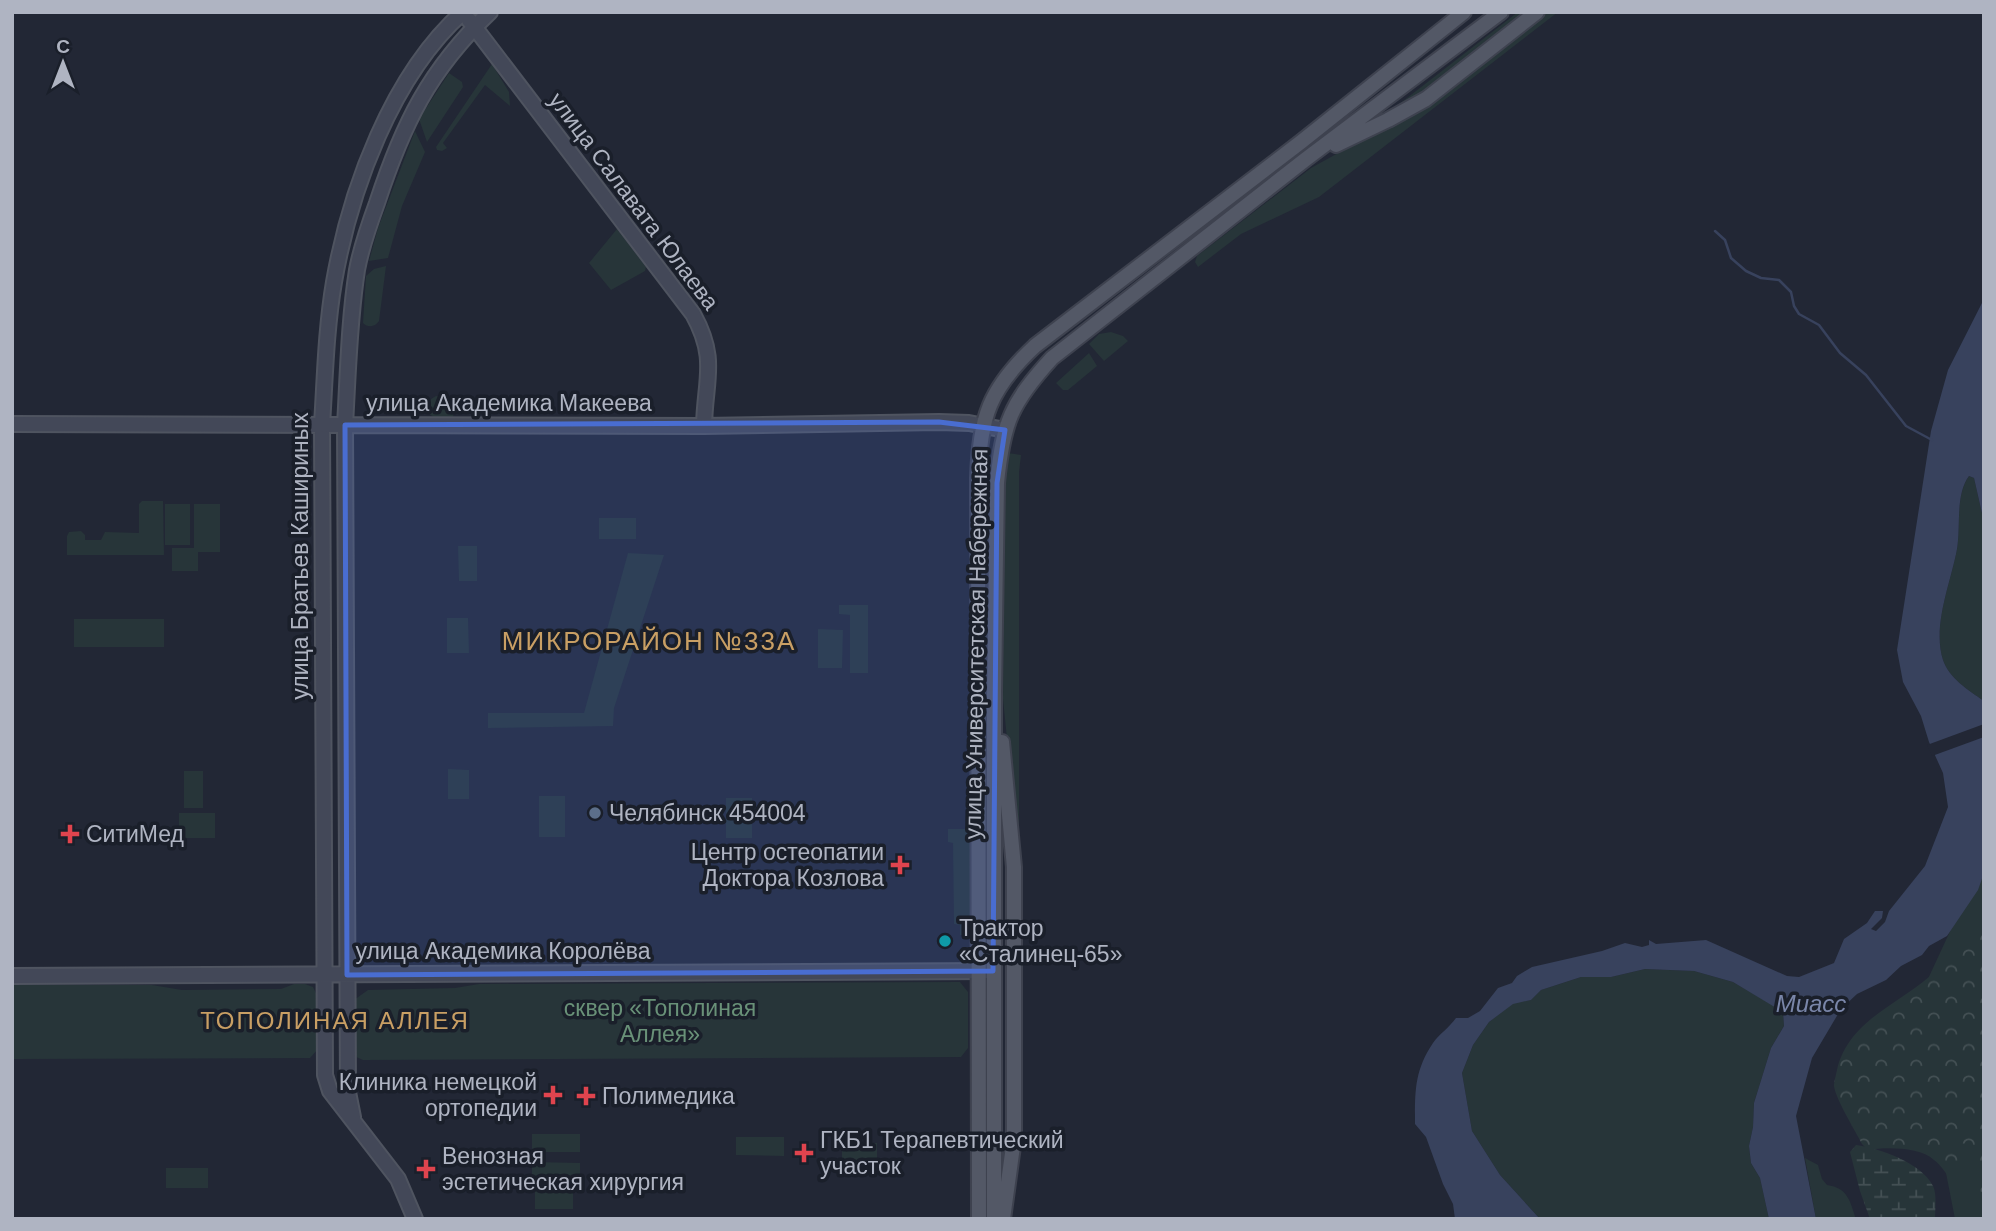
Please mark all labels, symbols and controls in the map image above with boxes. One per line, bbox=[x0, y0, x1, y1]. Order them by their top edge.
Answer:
north arrow bbox=[28, 28, 98, 98]
text: С bbox=[56, 36, 70, 57]
street label: улица Салавата Юлаева bbox=[544, 87, 724, 315]
street label: улица Академика Макеева bbox=[366, 390, 652, 416]
street label: улица Братьев Кашириных bbox=[287, 412, 313, 700]
street label: улица Университетская Набережная bbox=[960, 448, 992, 840]
district label: МИКРОРАЙОН №33А bbox=[502, 626, 796, 656]
place label: Челябинск 454004 bbox=[609, 800, 806, 826]
marker: Челябинск 454004 bbox=[587, 805, 603, 821]
place label: СитиМед bbox=[86, 821, 185, 847]
marker: СитиМед bbox=[60, 824, 80, 844]
place label: Центр остеопатии Доктора Козлова bbox=[691, 839, 884, 891]
marker: Центр остеопатии Доктора Козлова bbox=[890, 855, 910, 875]
place label: Трактор «Сталинец-65» bbox=[959, 915, 1122, 967]
marker: Трактор «Сталинец-65» bbox=[937, 933, 953, 949]
street label: улица Академика Королёва bbox=[355, 938, 651, 964]
water label: Миасс bbox=[1776, 990, 1846, 1017]
park label: сквер «Тополиная Аллея» bbox=[564, 995, 756, 1047]
district label: ТОПОЛИНАЯ АЛЛЕЯ bbox=[200, 1007, 470, 1034]
place label: Клиника немецкой ортопедии bbox=[339, 1069, 537, 1121]
place label: Полимедика bbox=[602, 1083, 735, 1109]
marker: Клиника немецкой ортопедии bbox=[543, 1085, 563, 1105]
marker: Полимедика bbox=[576, 1086, 596, 1106]
place label: ГКБ1 Терапевтический участок bbox=[820, 1127, 1064, 1179]
place label: Венозная эстетическая хирургия bbox=[442, 1143, 684, 1195]
marker: ГКБ1 Терапевтический участок bbox=[794, 1143, 814, 1163]
marker: Венозная эстетическая хирургия bbox=[416, 1159, 436, 1179]

